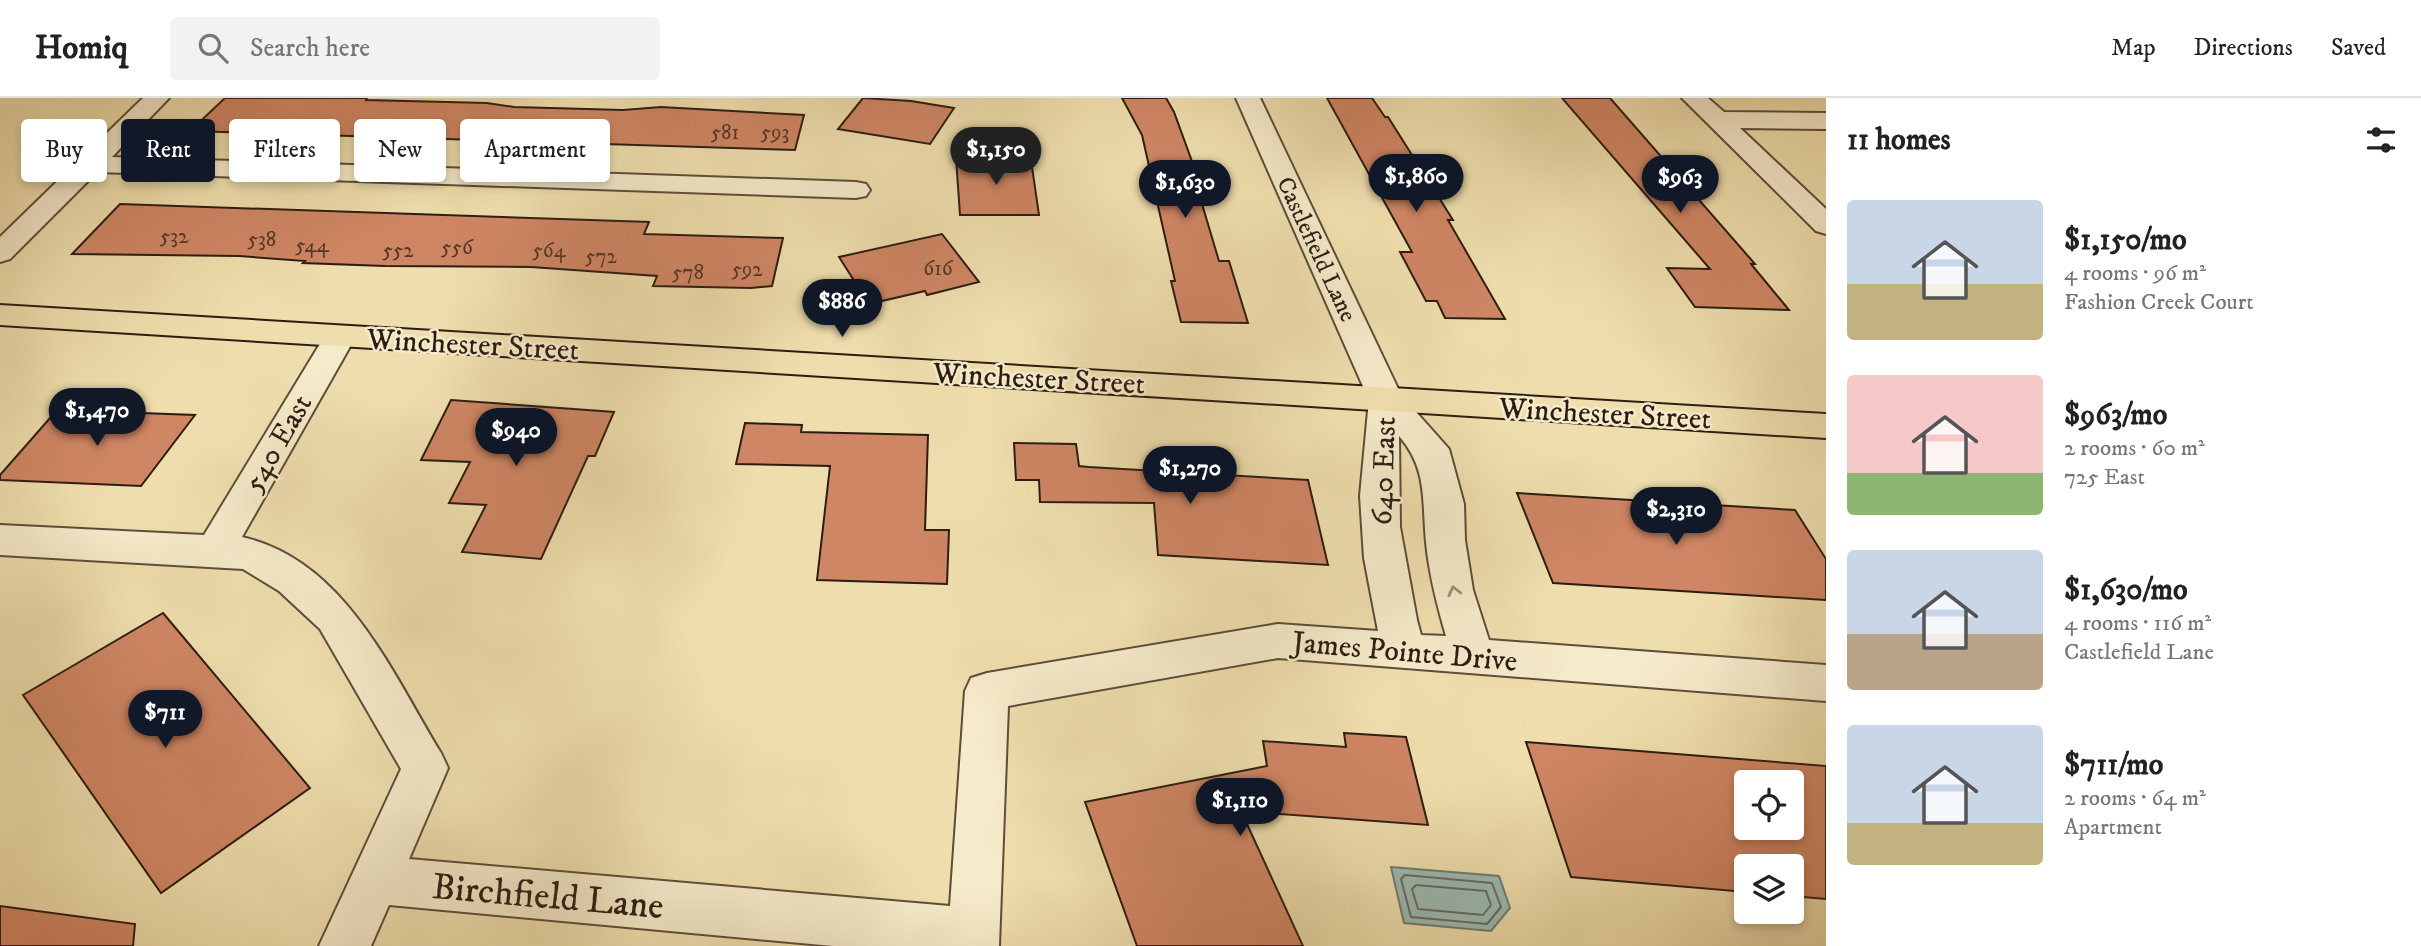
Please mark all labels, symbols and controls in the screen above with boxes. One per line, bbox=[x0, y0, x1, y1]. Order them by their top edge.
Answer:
search box bbox=[170, 17, 660, 80]
text: Homiq bbox=[35, 28, 128, 69]
icon: search bbox=[194, 29, 232, 67]
text: Search here bbox=[250, 32, 370, 65]
text: Map bbox=[2111, 33, 2156, 63]
text: Directions bbox=[2194, 33, 2293, 63]
text: Saved bbox=[2331, 33, 2386, 63]
chip: Buy bbox=[21, 119, 107, 182]
chip: Rent bbox=[121, 119, 215, 182]
chip: Filters bbox=[229, 119, 340, 182]
chip: New bbox=[354, 119, 446, 182]
chip: Apartment bbox=[460, 119, 610, 182]
house number: 581 bbox=[711, 120, 739, 146]
house number: 593 bbox=[761, 120, 789, 146]
icon: filters bbox=[2362, 121, 2400, 159]
text: 11 homes bbox=[1847, 122, 1951, 159]
pin: $1,150 bbox=[939, 127, 1053, 187]
text: $1,150 bbox=[966, 135, 1026, 164]
pin: $1,860 bbox=[1359, 155, 1473, 214]
pin: $963 bbox=[1639, 156, 1721, 215]
pin: $1,630 bbox=[1128, 160, 1242, 220]
text: $1,860 bbox=[1384, 162, 1448, 191]
text: $963 bbox=[1658, 163, 1702, 192]
text: $1,630 bbox=[1155, 168, 1215, 197]
street label: Castlefield Lane bbox=[1269, 172, 1363, 327]
text: $1,150/mo bbox=[2064, 222, 2187, 259]
house number: 532 bbox=[160, 224, 189, 250]
house number: 538 bbox=[248, 227, 276, 253]
icon: home bbox=[1903, 228, 1987, 312]
house number: 544 bbox=[295, 233, 330, 259]
house number: 556 bbox=[441, 235, 474, 261]
house number: 552 bbox=[382, 238, 414, 264]
house number: 564 bbox=[532, 238, 567, 264]
house number: 572 bbox=[585, 244, 618, 270]
house number: 616 bbox=[923, 256, 954, 282]
house number: 592 bbox=[731, 257, 763, 283]
text: 4 rooms · 96 m² bbox=[2064, 259, 2206, 288]
house number: 578 bbox=[672, 260, 704, 286]
pin: $886 bbox=[801, 280, 883, 339]
text: $886 bbox=[818, 287, 866, 316]
text: Fashion Creek Court bbox=[2064, 288, 2254, 317]
street label: Winchester Street bbox=[365, 321, 580, 370]
street label: Winchester Street bbox=[931, 355, 1146, 404]
pin: $1,470 bbox=[40, 388, 154, 448]
street label: 540 East bbox=[236, 388, 321, 499]
street label: Winchester Street bbox=[1497, 390, 1712, 439]
text: $1,470 bbox=[65, 396, 129, 425]
text: $963/mo bbox=[2064, 397, 2167, 434]
icon: home bbox=[1903, 403, 1987, 487]
pin: $940 bbox=[475, 408, 557, 468]
text: $940 bbox=[491, 416, 541, 445]
street label: 640 East bbox=[1364, 416, 1405, 526]
text: 2 rooms · 60 m² bbox=[2064, 434, 2205, 463]
pin: $1,270 bbox=[1133, 446, 1247, 506]
text: $1,270 bbox=[1159, 454, 1221, 483]
text: 725 East bbox=[2064, 463, 2145, 492]
pin: $2,310 bbox=[1619, 488, 1733, 547]
text: $2,310 bbox=[1646, 495, 1706, 524]
text: $1,630/mo bbox=[2064, 572, 2188, 609]
icon: home bbox=[1903, 578, 1987, 662]
one-way arrow bbox=[1448, 585, 1462, 597]
text: 4 rooms · 116 m² bbox=[2064, 609, 2211, 638]
street label: James Pointe Drive bbox=[1288, 624, 1519, 681]
text: Castlefield Lane bbox=[2064, 638, 2214, 667]
pin: $711 bbox=[124, 690, 206, 750]
text: $711 bbox=[144, 698, 186, 727]
text: $711/mo bbox=[2064, 747, 2163, 784]
icon: home bbox=[1903, 753, 1987, 837]
map controls bbox=[1734, 770, 1804, 924]
button: locate bbox=[1734, 770, 1804, 840]
pin: $1,110 bbox=[1183, 778, 1297, 838]
text: 2 rooms · 64 m² bbox=[2064, 784, 2206, 813]
text: $1,110 bbox=[1212, 786, 1268, 815]
text: Apartment bbox=[2064, 813, 2162, 842]
button: layers bbox=[1734, 854, 1804, 924]
street label: Birchfield Lane bbox=[430, 864, 666, 931]

